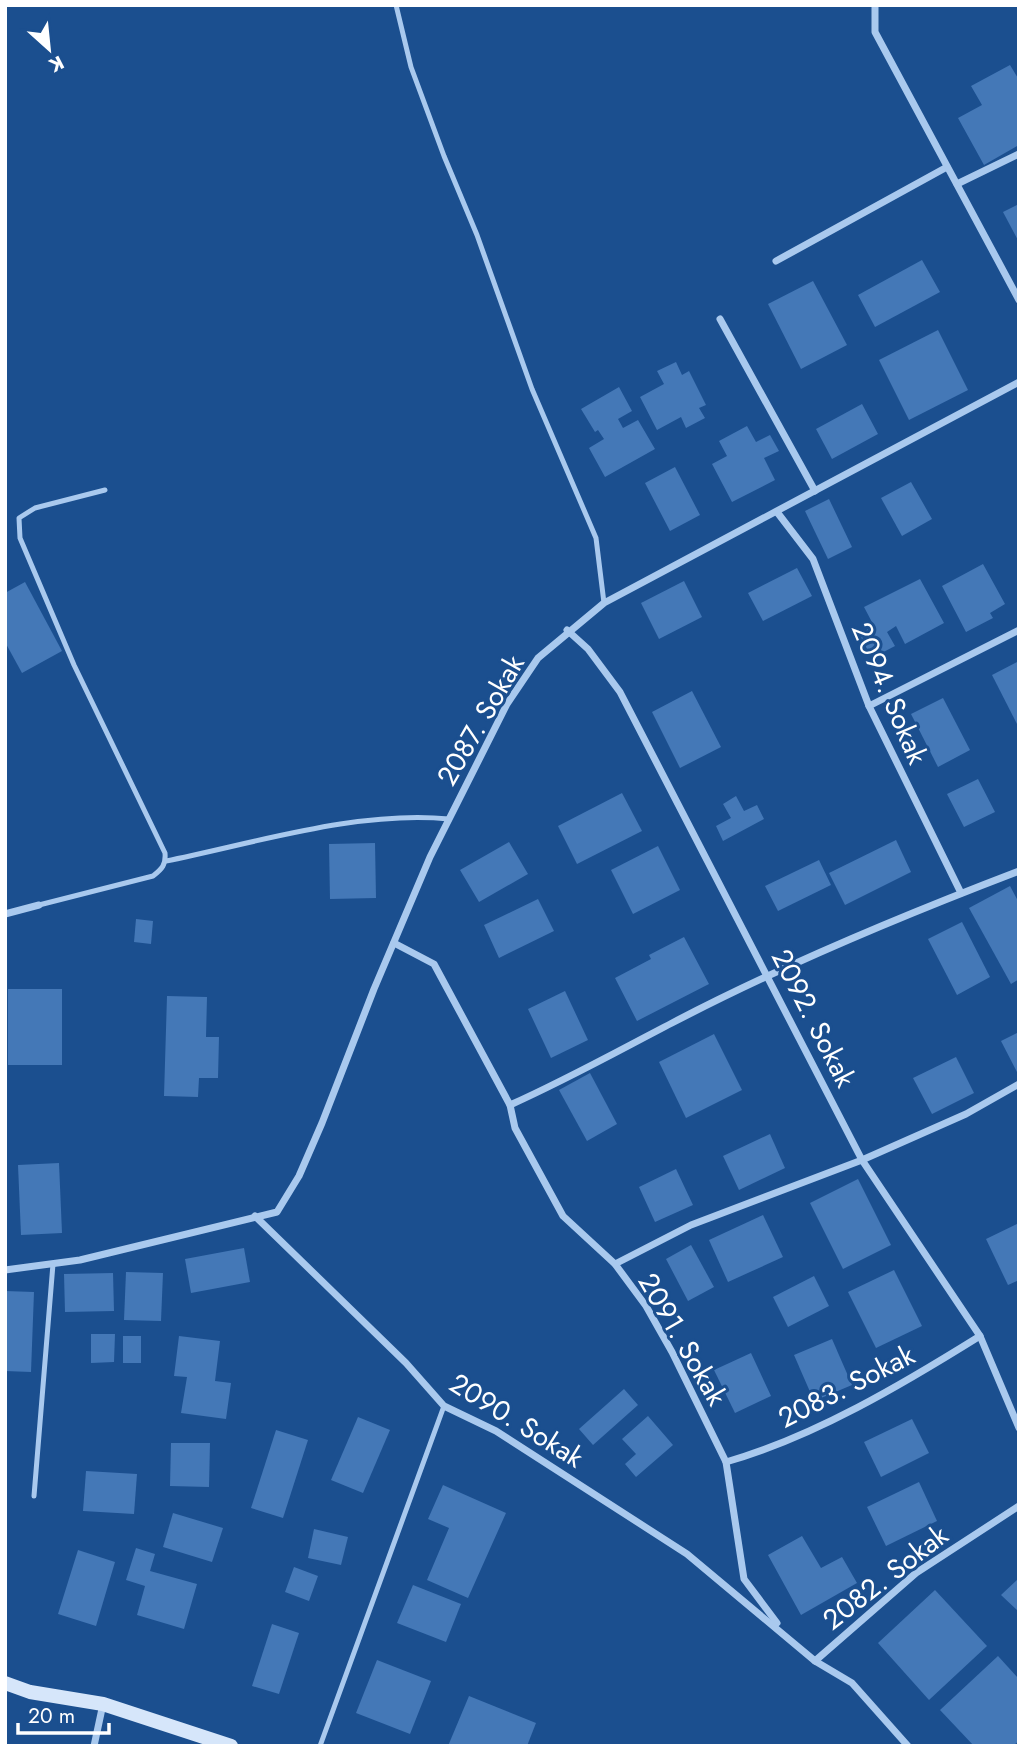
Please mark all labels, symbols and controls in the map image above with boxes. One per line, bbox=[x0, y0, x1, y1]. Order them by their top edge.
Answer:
north arrow bbox=[14, 14, 84, 84]
text: K bbox=[44, 49, 69, 79]
street label: 2094. Sokak bbox=[841, 616, 938, 771]
street label: 2087. Sokak bbox=[426, 647, 535, 793]
street label: 2092. Sokak bbox=[761, 942, 866, 1095]
street label: 2091. Sokak bbox=[628, 1265, 737, 1414]
street label: 2083. Sokak bbox=[771, 1334, 922, 1438]
street label: 2090. Sokak bbox=[442, 1363, 592, 1478]
street label: 2082. Sokak bbox=[814, 1515, 957, 1640]
scale bar bbox=[18, 1692, 108, 1736]
text: 20 m bbox=[28, 1701, 75, 1731]

